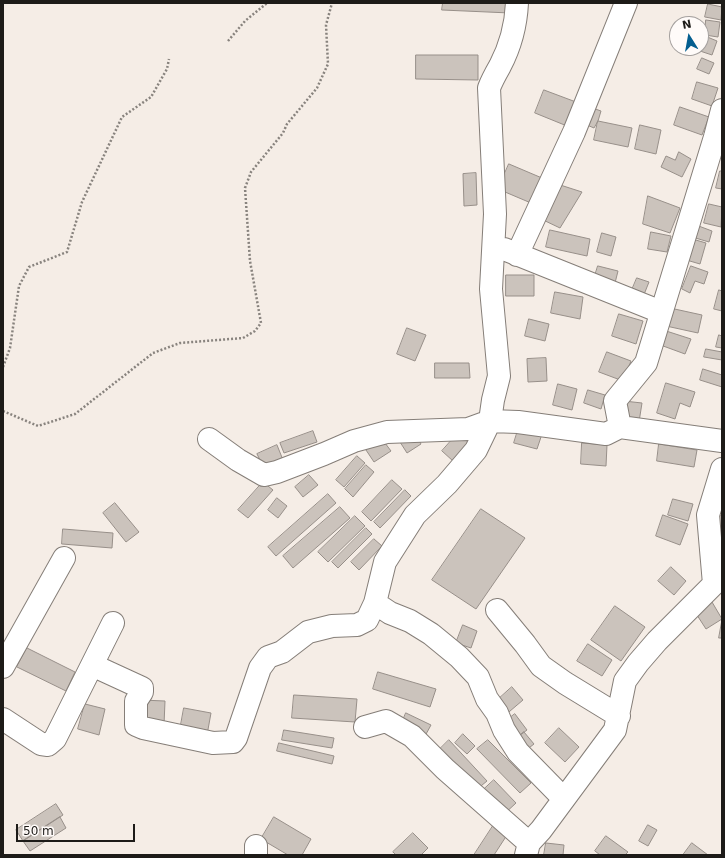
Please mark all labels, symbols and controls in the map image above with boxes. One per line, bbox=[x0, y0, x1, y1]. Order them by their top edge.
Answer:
north arrow bbox=[669, 16, 709, 56]
text: N bbox=[681, 17, 693, 32]
scale bar bbox=[18, 816, 137, 842]
text: 50 m bbox=[23, 824, 54, 838]

